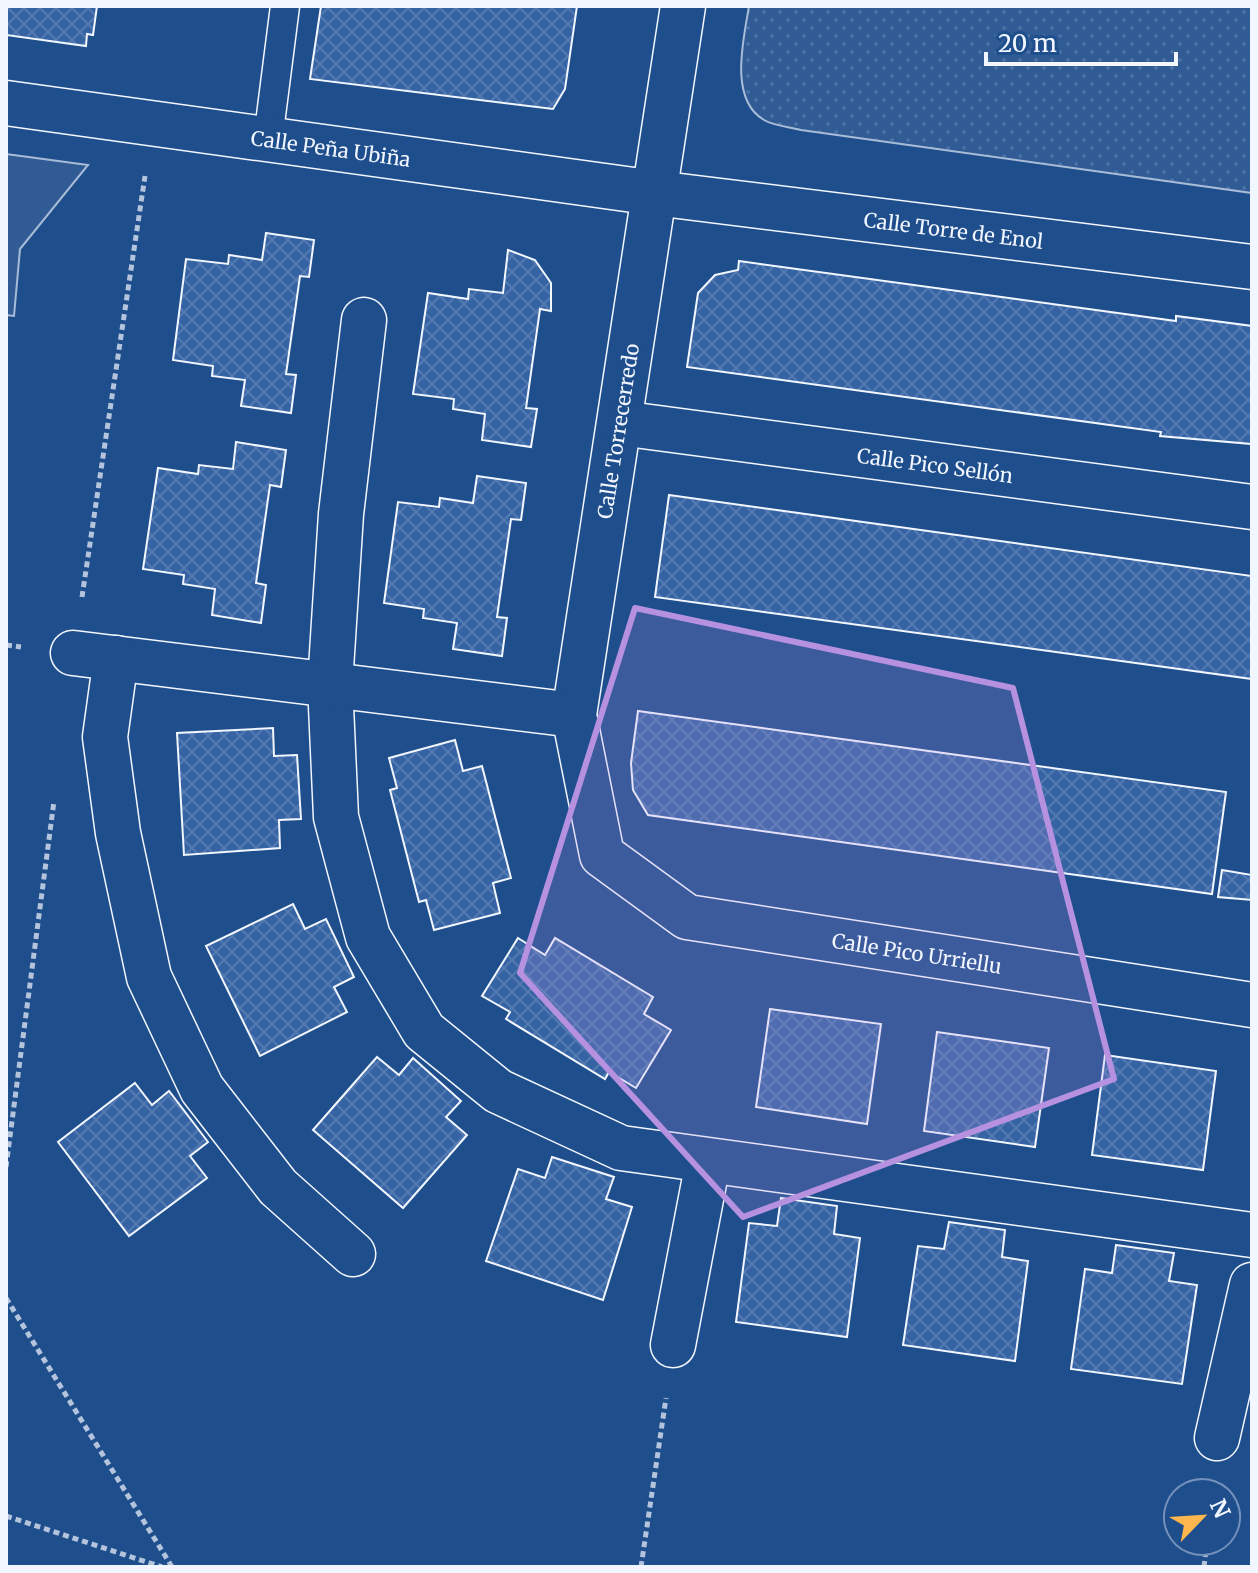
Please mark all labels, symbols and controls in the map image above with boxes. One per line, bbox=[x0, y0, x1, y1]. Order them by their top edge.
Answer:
scale bar bbox=[986, 16, 1176, 66]
text: 20 m bbox=[998, 28, 1057, 59]
street label: Calle Peña Ubiña bbox=[250, 125, 413, 172]
street label: Calle Torre de Enol bbox=[862, 206, 1045, 254]
street label: Calle Torrecerredo bbox=[592, 341, 644, 521]
street label: Calle Pico Sellón bbox=[856, 442, 1015, 488]
street label: Calle Pico Urriellu bbox=[830, 927, 1003, 978]
north arrow bbox=[1162, 1477, 1242, 1557]
text: N bbox=[1204, 1495, 1237, 1523]

